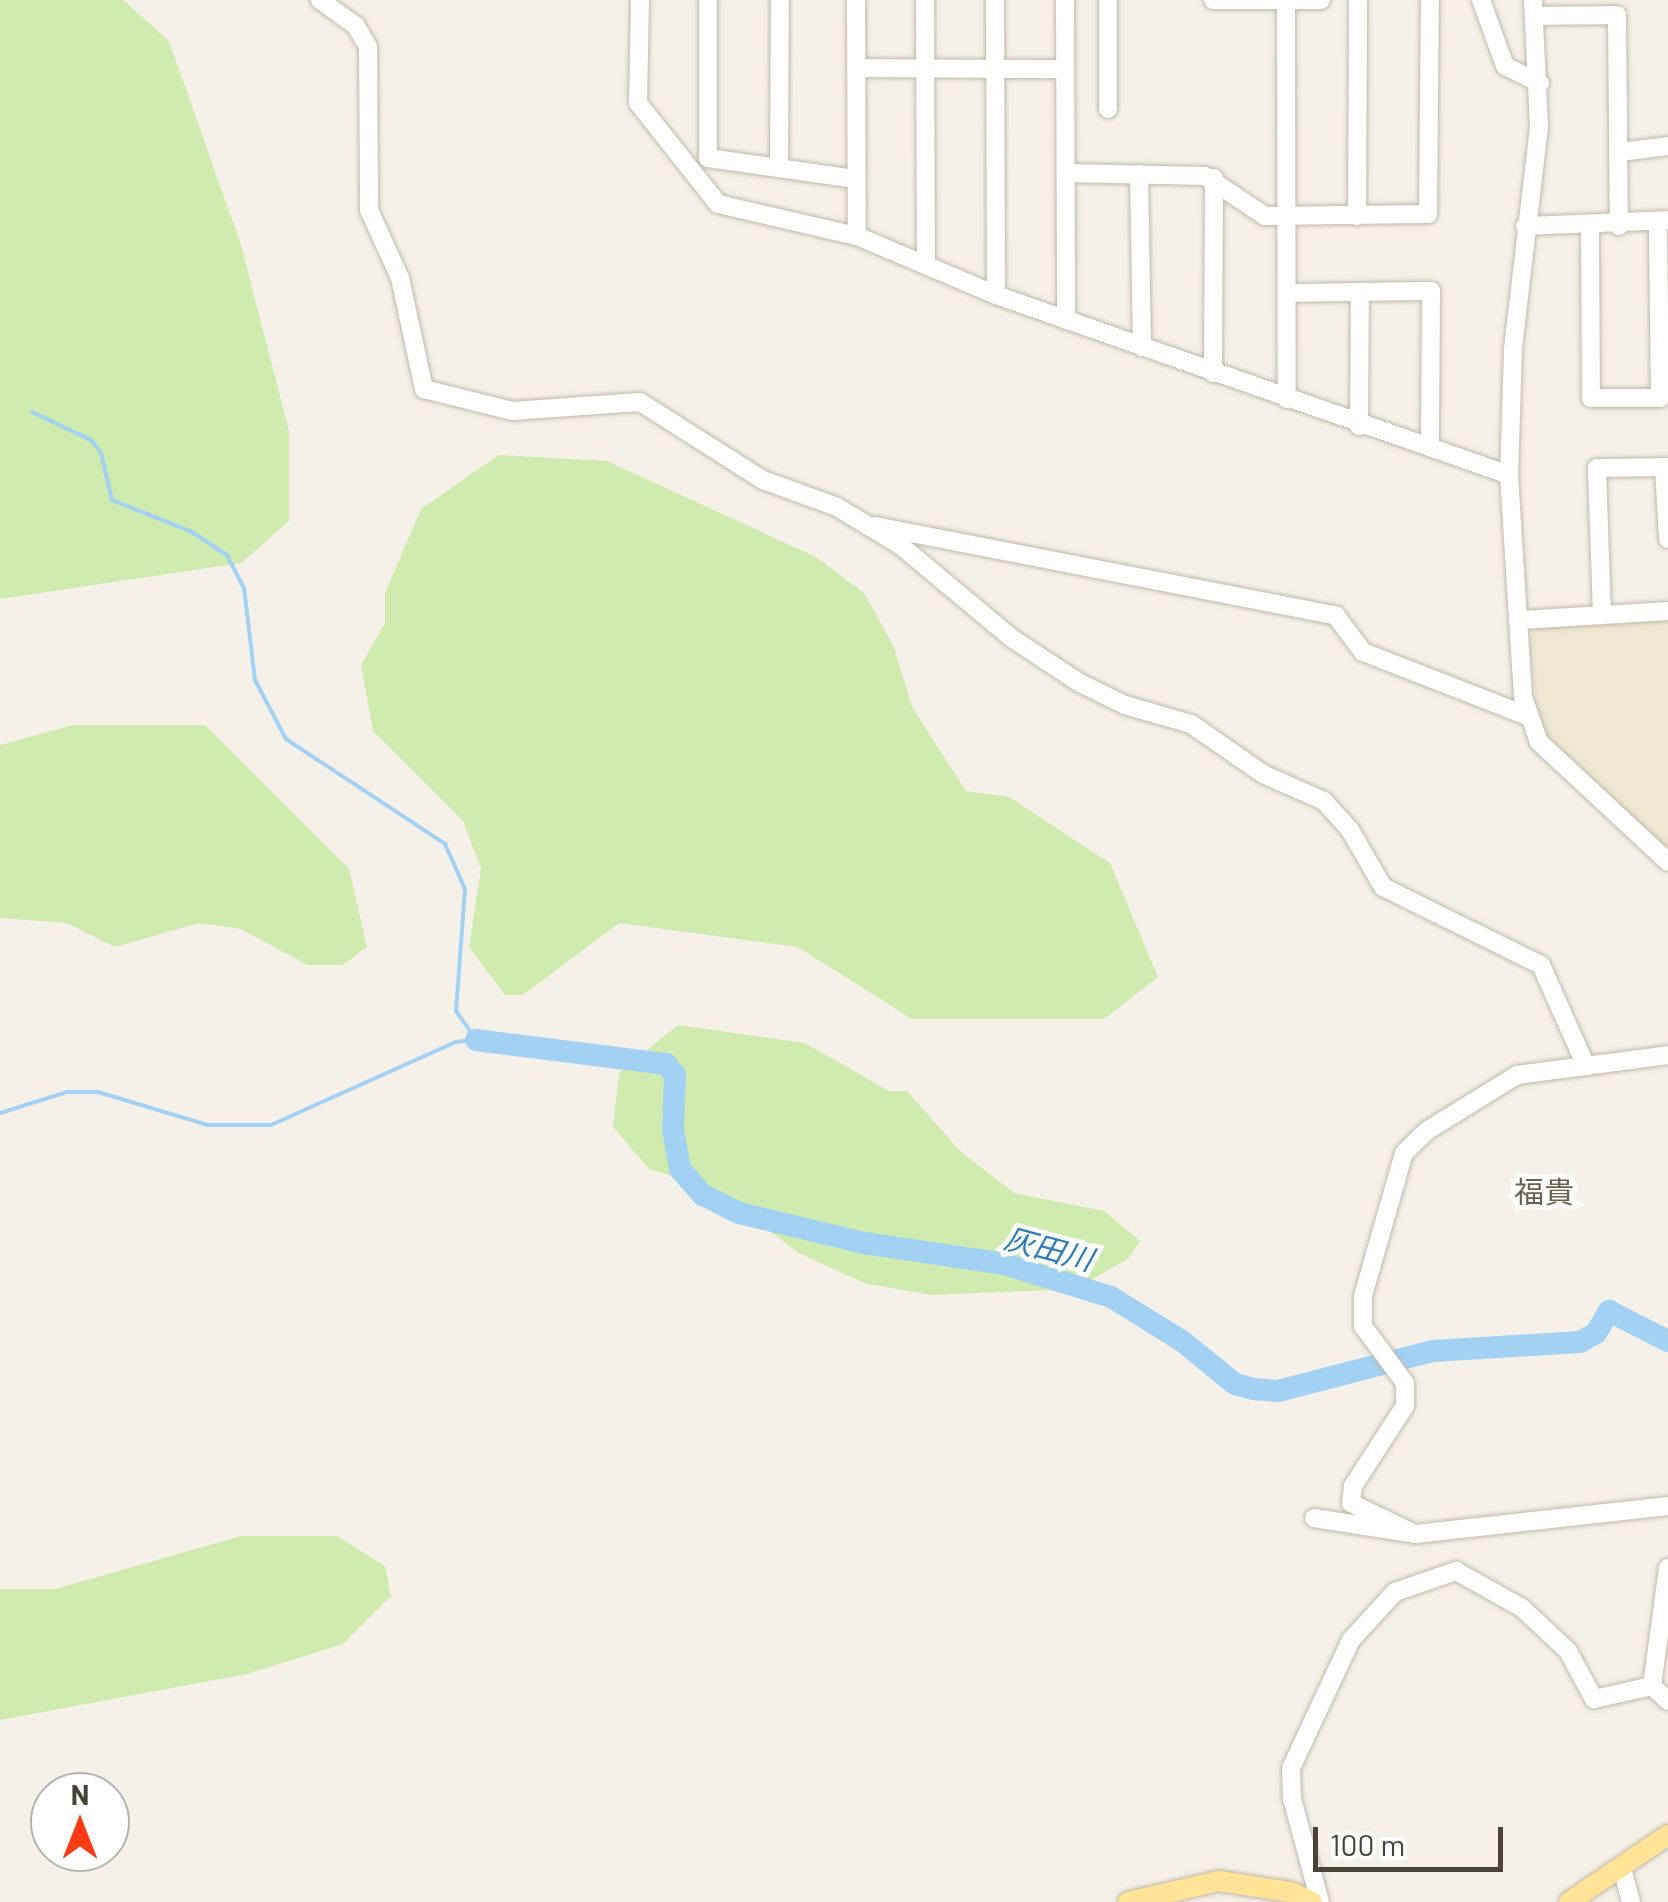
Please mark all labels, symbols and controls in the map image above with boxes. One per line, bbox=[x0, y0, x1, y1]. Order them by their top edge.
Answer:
district label: 福貴 bbox=[1514, 1173, 1574, 1209]
water label: 灰田川 bbox=[1001, 1219, 1097, 1277]
north arrow bbox=[30, 1772, 130, 1872]
text: N bbox=[71, 1777, 89, 1811]
scale bar bbox=[1318, 1807, 1508, 1869]
text: 100 m bbox=[1330, 1826, 1405, 1862]

